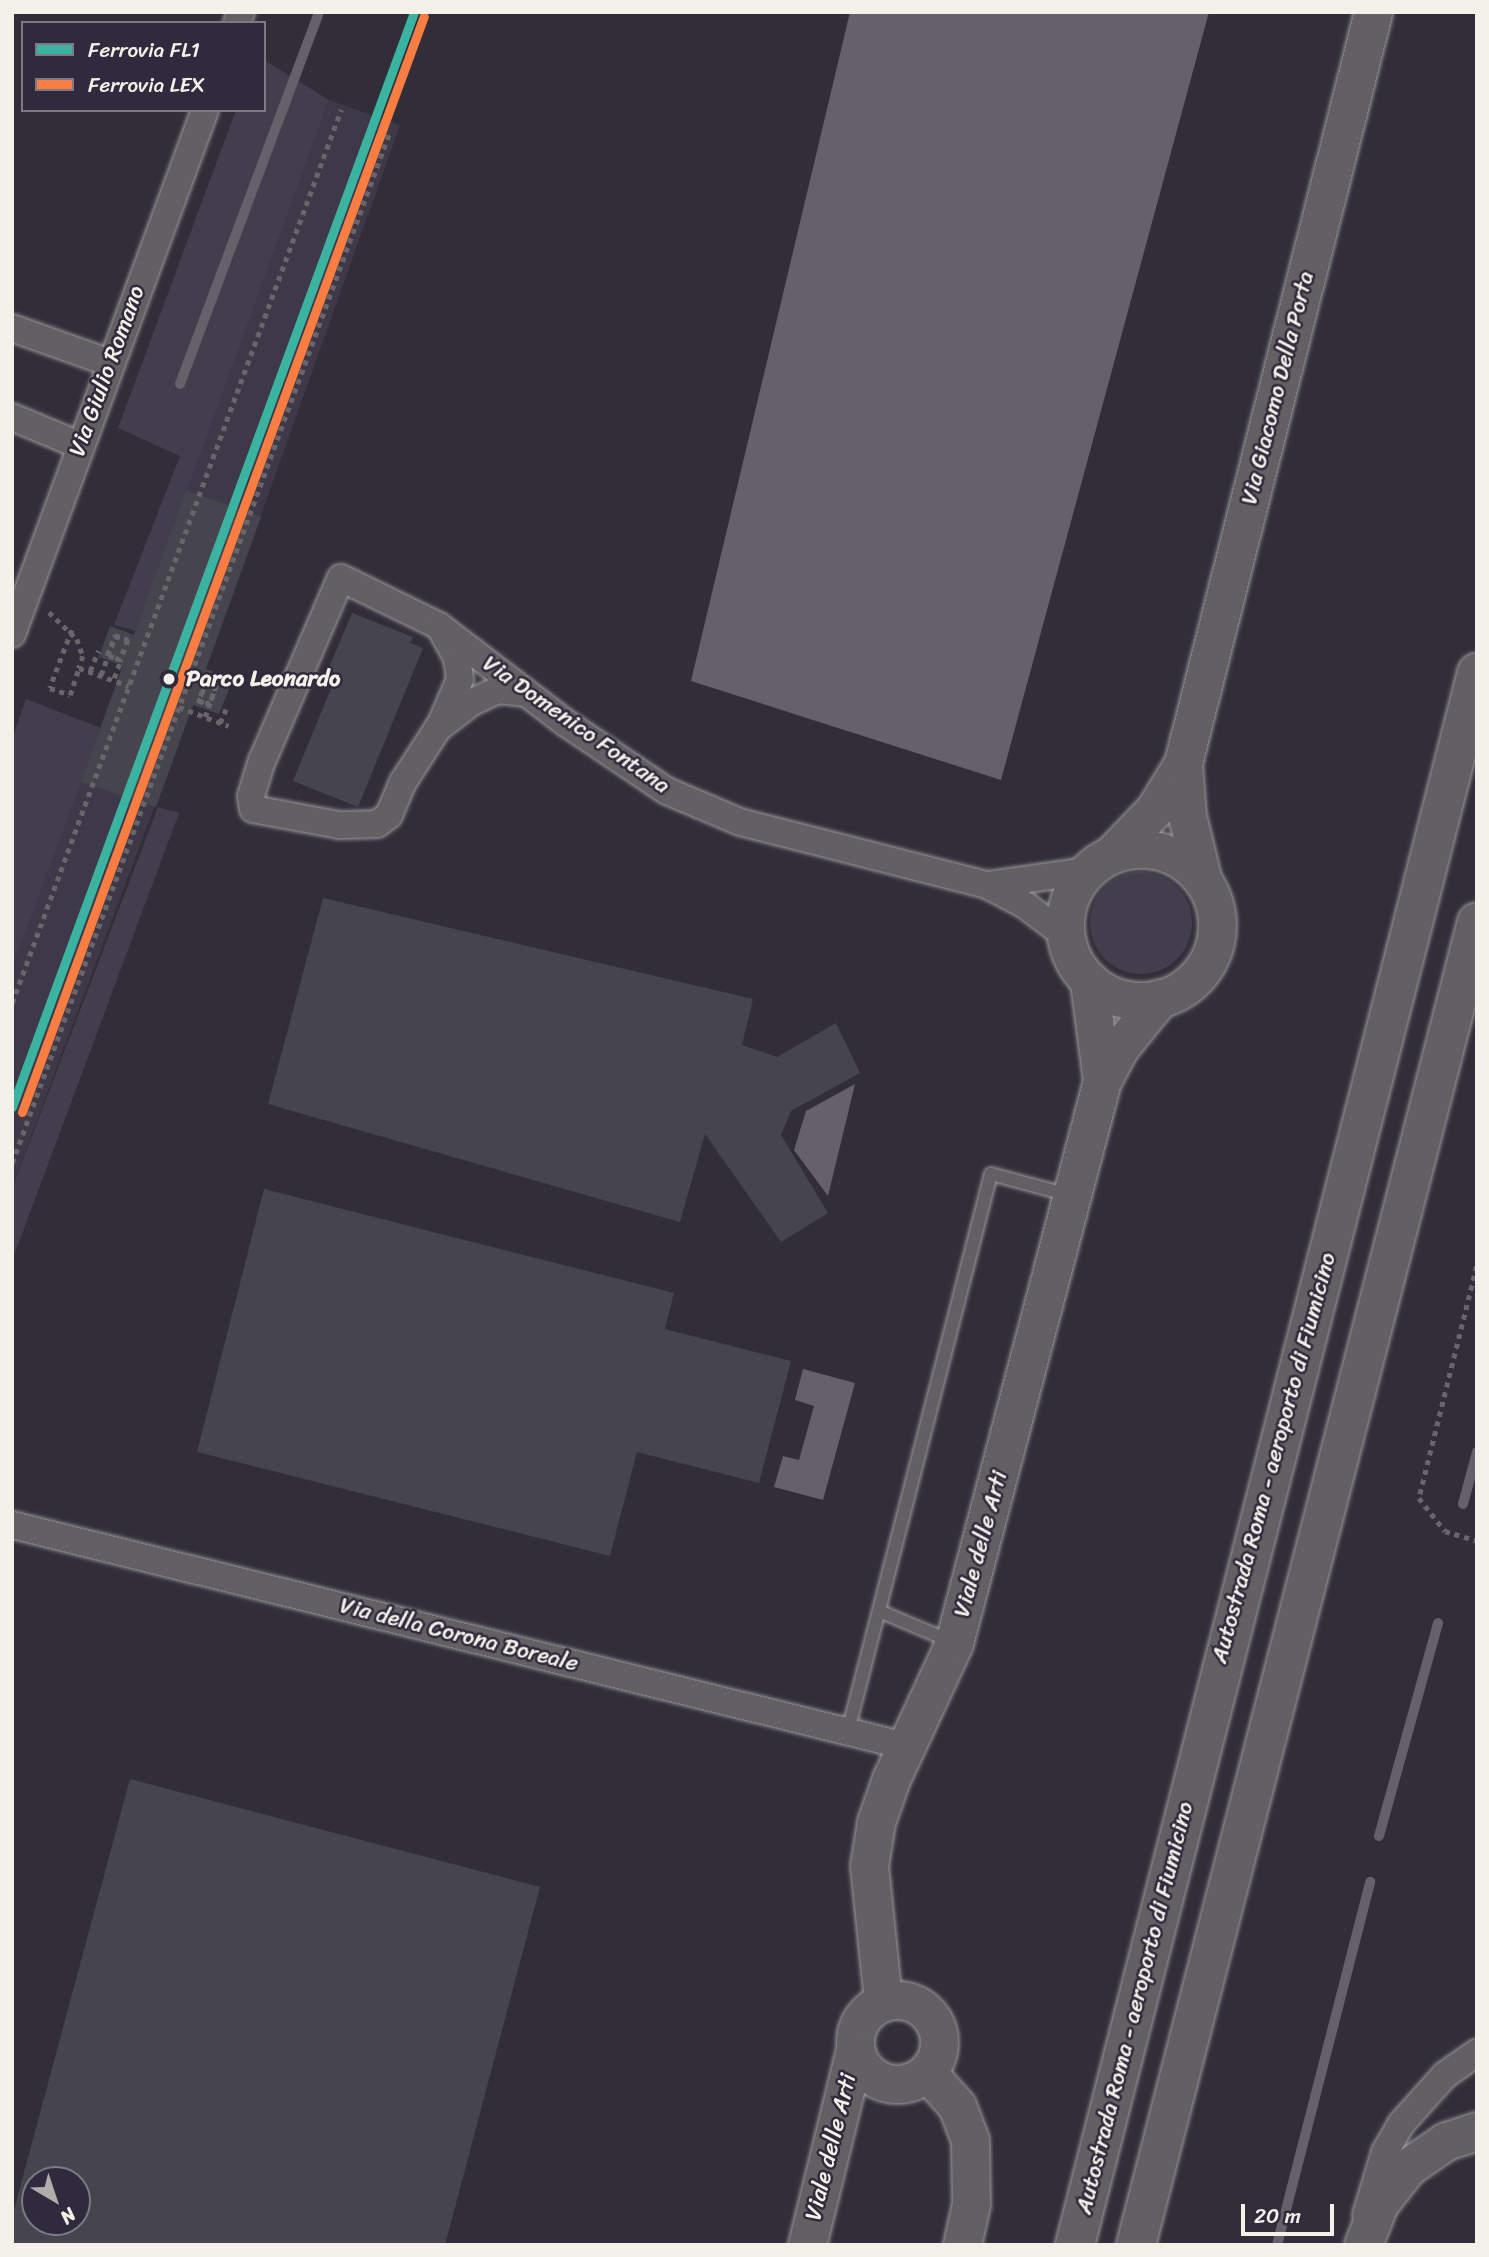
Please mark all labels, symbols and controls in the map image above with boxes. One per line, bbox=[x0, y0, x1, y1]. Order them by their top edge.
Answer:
legend bbox=[21, 21, 266, 112]
text: Ferrovia FL1 bbox=[88, 31, 200, 69]
text: Ferrovia LEX bbox=[88, 66, 205, 104]
street label: Via Giacomo Della Porta bbox=[1235, 268, 1321, 508]
street label: Via Giulio Romano bbox=[63, 282, 151, 460]
street label: Via Domenico Fontana bbox=[477, 650, 675, 800]
place label: Parco Leonardo bbox=[186, 665, 341, 693]
marker: Parco Leonardo bbox=[158, 668, 180, 690]
street label: Autostrada Roma - aeroporto di Fiumicino bbox=[1206, 1250, 1342, 1666]
street label: Viale delle Arti bbox=[948, 1468, 1014, 1620]
street label: Via della Corona Boreale bbox=[336, 1592, 582, 1678]
street label: Autostrada Roma - aeroporto di Fiumicino bbox=[1070, 1799, 1200, 2217]
street label: Viale delle Arti bbox=[799, 2070, 863, 2224]
north arrow bbox=[21, 2166, 91, 2236]
scale bar bbox=[1244, 2190, 1337, 2234]
text: 20 m bbox=[1254, 2197, 1301, 2235]
text: N bbox=[53, 2199, 84, 2233]

